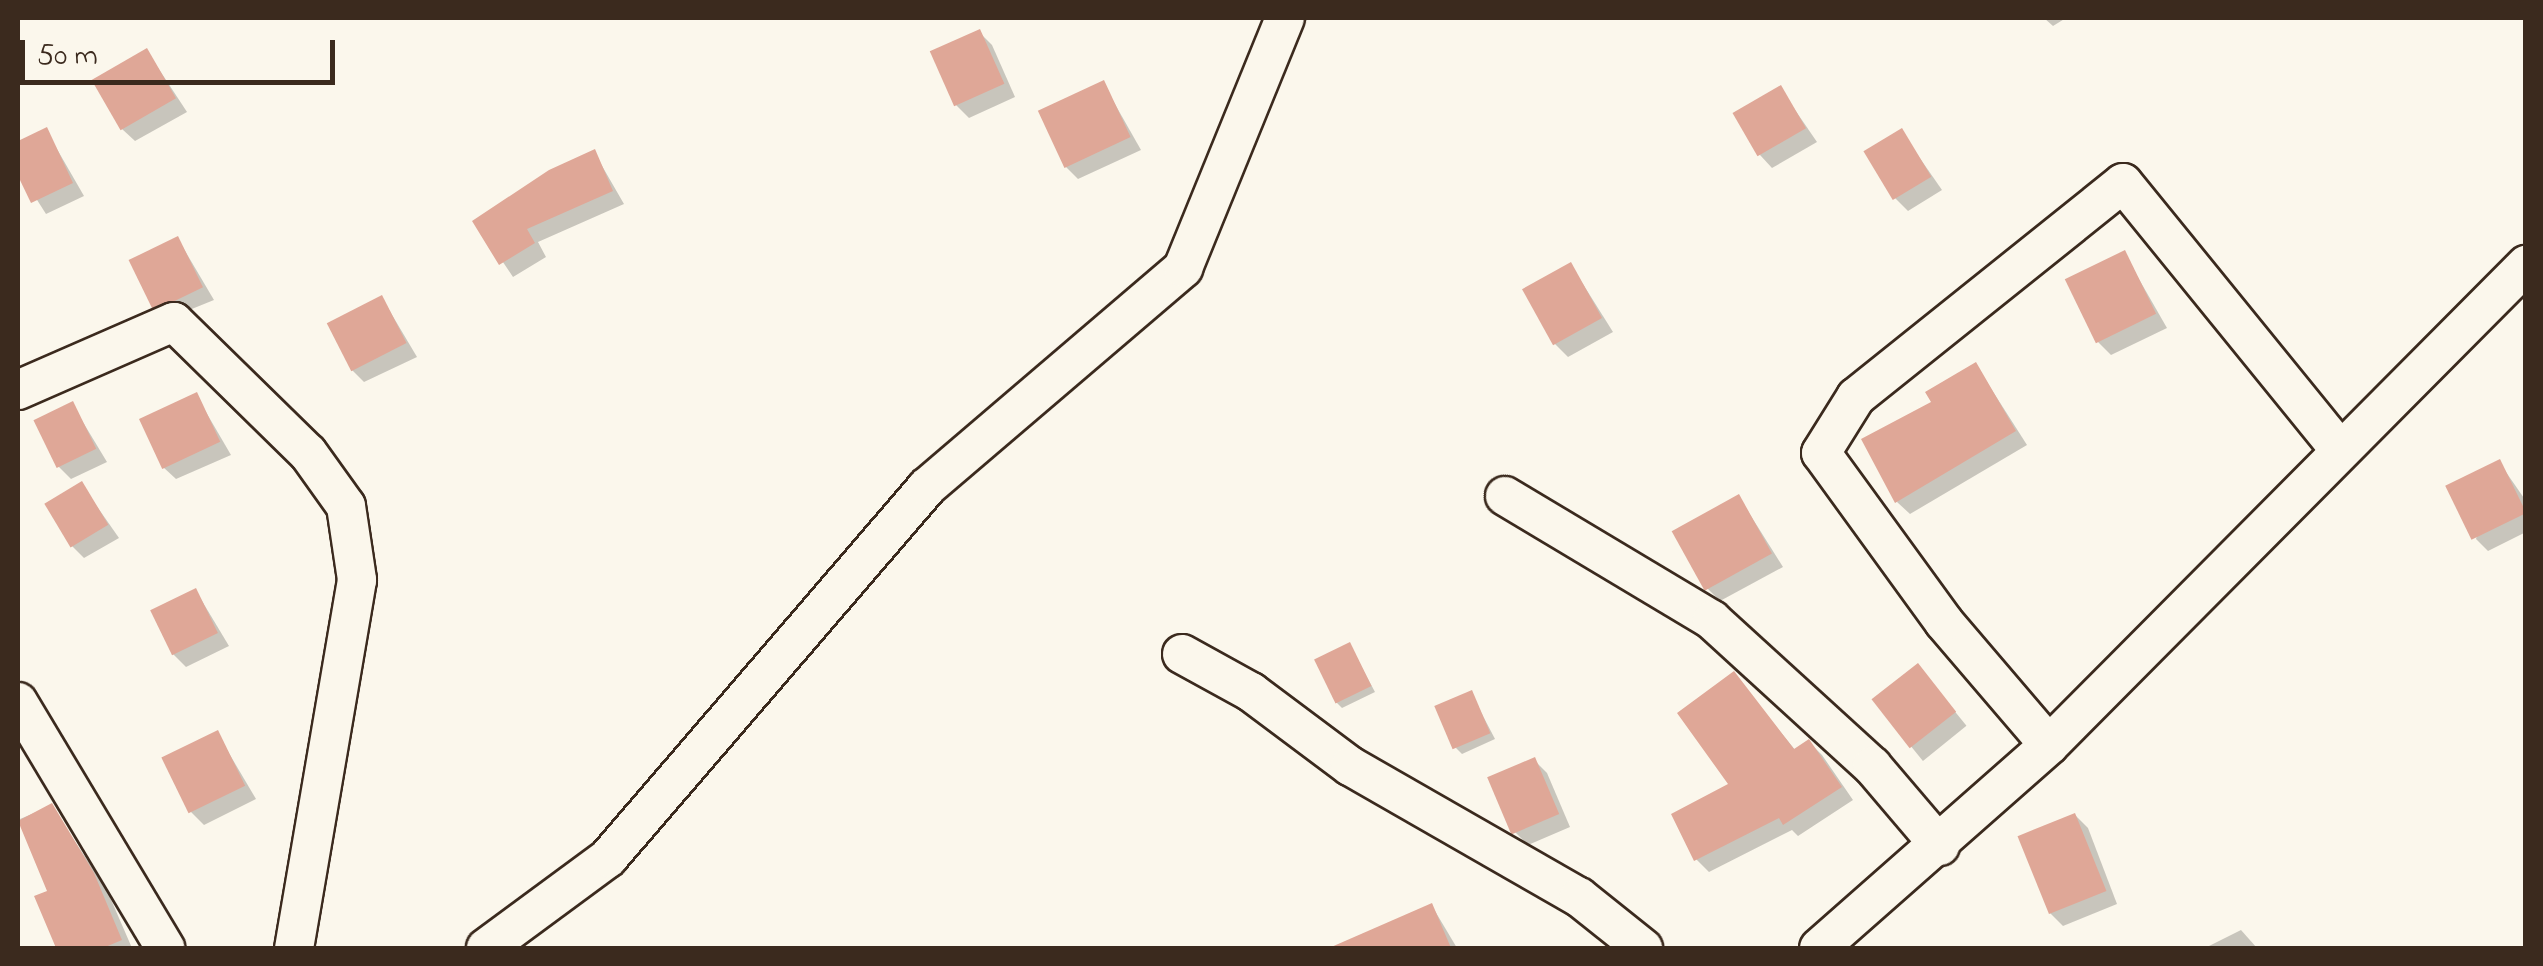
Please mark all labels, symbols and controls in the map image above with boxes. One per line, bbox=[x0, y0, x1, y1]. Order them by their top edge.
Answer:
scale bar bbox=[25, 20, 340, 82]
text: 50 m bbox=[37, 35, 98, 79]

